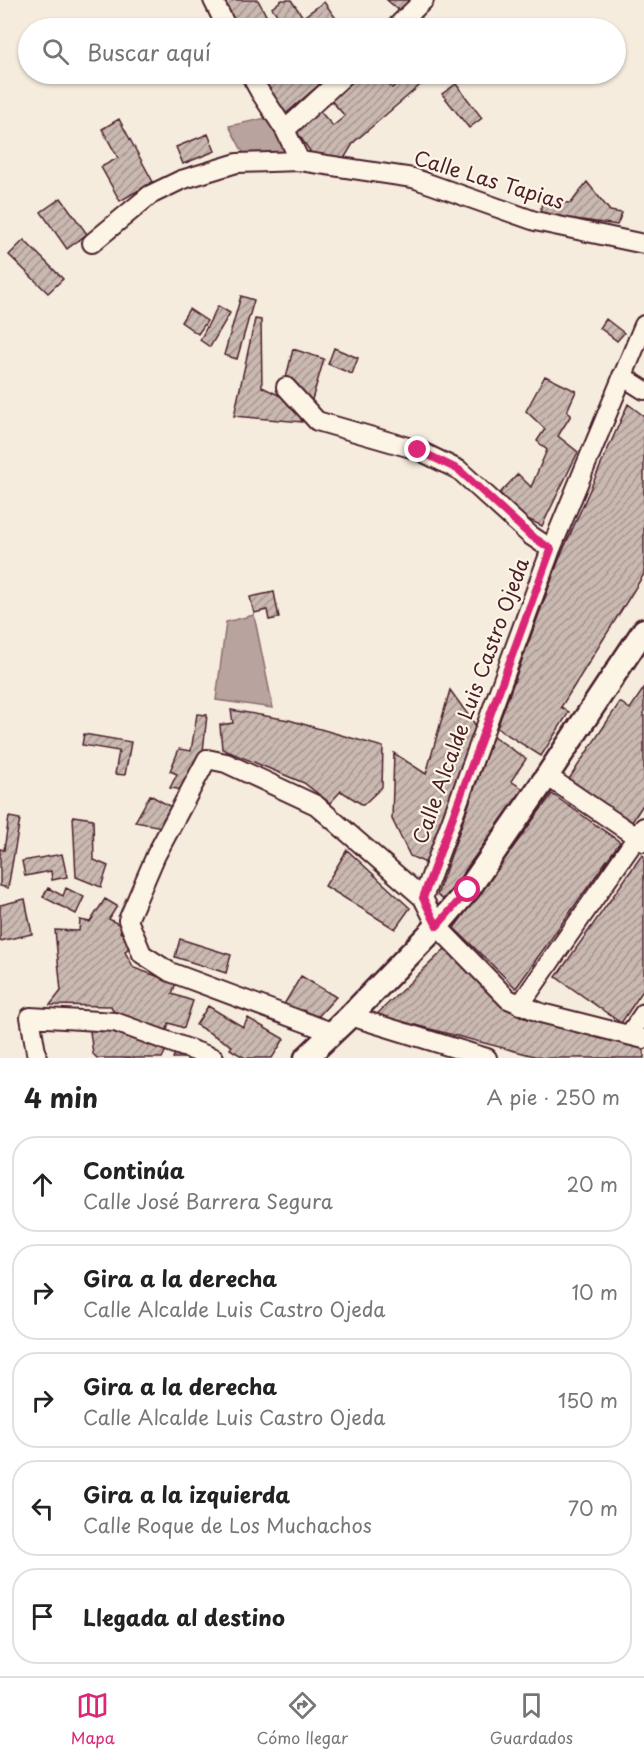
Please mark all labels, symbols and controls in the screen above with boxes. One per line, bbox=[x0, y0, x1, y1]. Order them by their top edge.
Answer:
search box bbox=[18, 18, 626, 84]
icon: search bbox=[39, 35, 72, 68]
text: Buscar aquí bbox=[87, 35, 211, 68]
street label: Calle Las Tapias bbox=[410, 142, 568, 216]
route end bbox=[404, 436, 430, 462]
street label: Calle Alcalde Luis Castro Ojeda bbox=[404, 553, 536, 848]
route start bbox=[454, 876, 480, 902]
text: 4 min bbox=[24, 1078, 98, 1117]
text: A pie · 250 m bbox=[486, 1082, 620, 1112]
text: Continúa bbox=[83, 1153, 185, 1186]
icon: ahead bbox=[26, 1168, 59, 1201]
text: 20 m bbox=[566, 1169, 618, 1199]
text: Calle José Barrera Segura bbox=[83, 1186, 333, 1216]
text: Gira a la derecha bbox=[83, 1261, 277, 1294]
icon: right bbox=[26, 1276, 59, 1309]
text: 10 m bbox=[571, 1277, 618, 1307]
text: Calle Alcalde Luis Castro Ojeda bbox=[83, 1294, 386, 1324]
text: Gira a la derecha bbox=[83, 1369, 277, 1402]
icon: right bbox=[26, 1384, 59, 1417]
text: 150 m bbox=[558, 1385, 618, 1415]
text: Calle Alcalde Luis Castro Ojeda bbox=[83, 1402, 386, 1432]
text: Gira a la izquierda bbox=[83, 1477, 290, 1510]
icon: left bbox=[26, 1492, 59, 1525]
text: 70 m bbox=[568, 1493, 618, 1523]
text: Calle Roque de Los Muchachos bbox=[83, 1510, 372, 1540]
icon: arrive bbox=[26, 1600, 59, 1633]
text: Llegada al destino bbox=[83, 1600, 285, 1633]
tab: Mapa bbox=[71, 1689, 115, 1749]
tab: Cómo llegar bbox=[257, 1689, 348, 1749]
tab: Guardados bbox=[490, 1689, 573, 1749]

